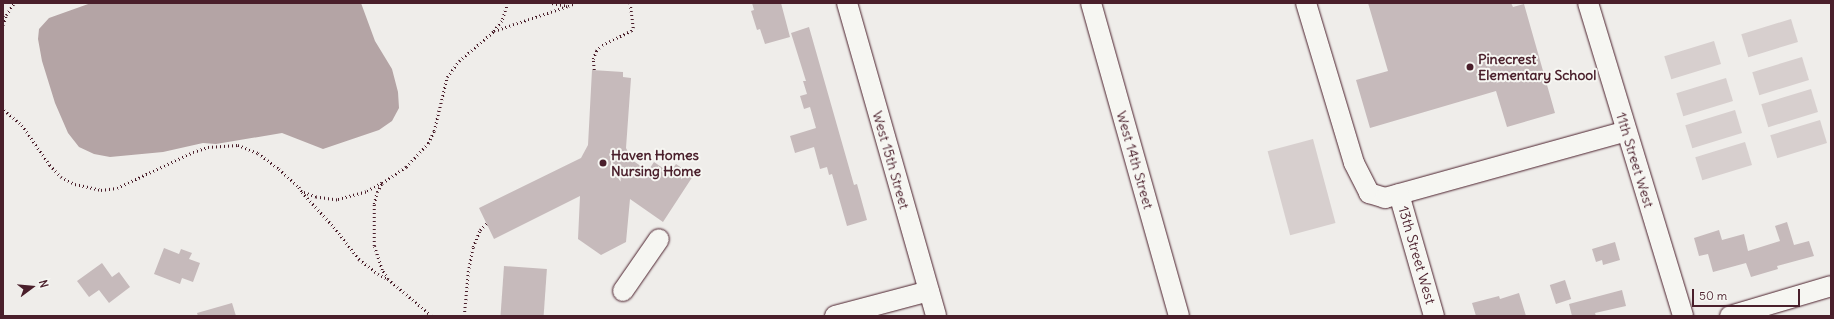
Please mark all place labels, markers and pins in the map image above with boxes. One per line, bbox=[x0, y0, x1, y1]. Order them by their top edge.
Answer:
place label: Pinecrest Elementary School bbox=[1478, 51, 1596, 84]
marker: Pinecrest Elementary School bbox=[1465, 62, 1475, 72]
place label: Haven Homes Nursing Home bbox=[611, 147, 701, 180]
marker: Haven Homes Nursing Home bbox=[598, 158, 608, 168]

